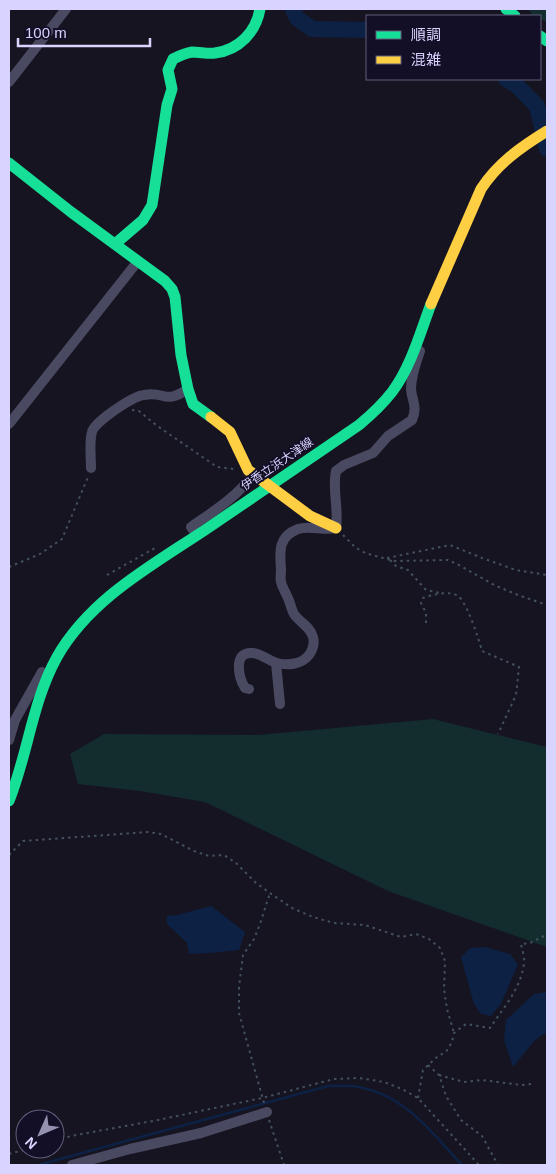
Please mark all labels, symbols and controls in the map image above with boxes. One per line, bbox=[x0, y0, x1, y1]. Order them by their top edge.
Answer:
scale bar bbox=[18, 15, 150, 47]
legend bbox=[366, 15, 541, 80]
text: 100 m bbox=[25, 24, 67, 41]
text: 順調 bbox=[411, 26, 441, 43]
text: 混雑 bbox=[411, 51, 441, 68]
street label: 伊香立浜大津線 bbox=[238, 435, 316, 493]
north arrow bbox=[15, 1109, 65, 1159]
text: N bbox=[22, 1134, 40, 1152]

